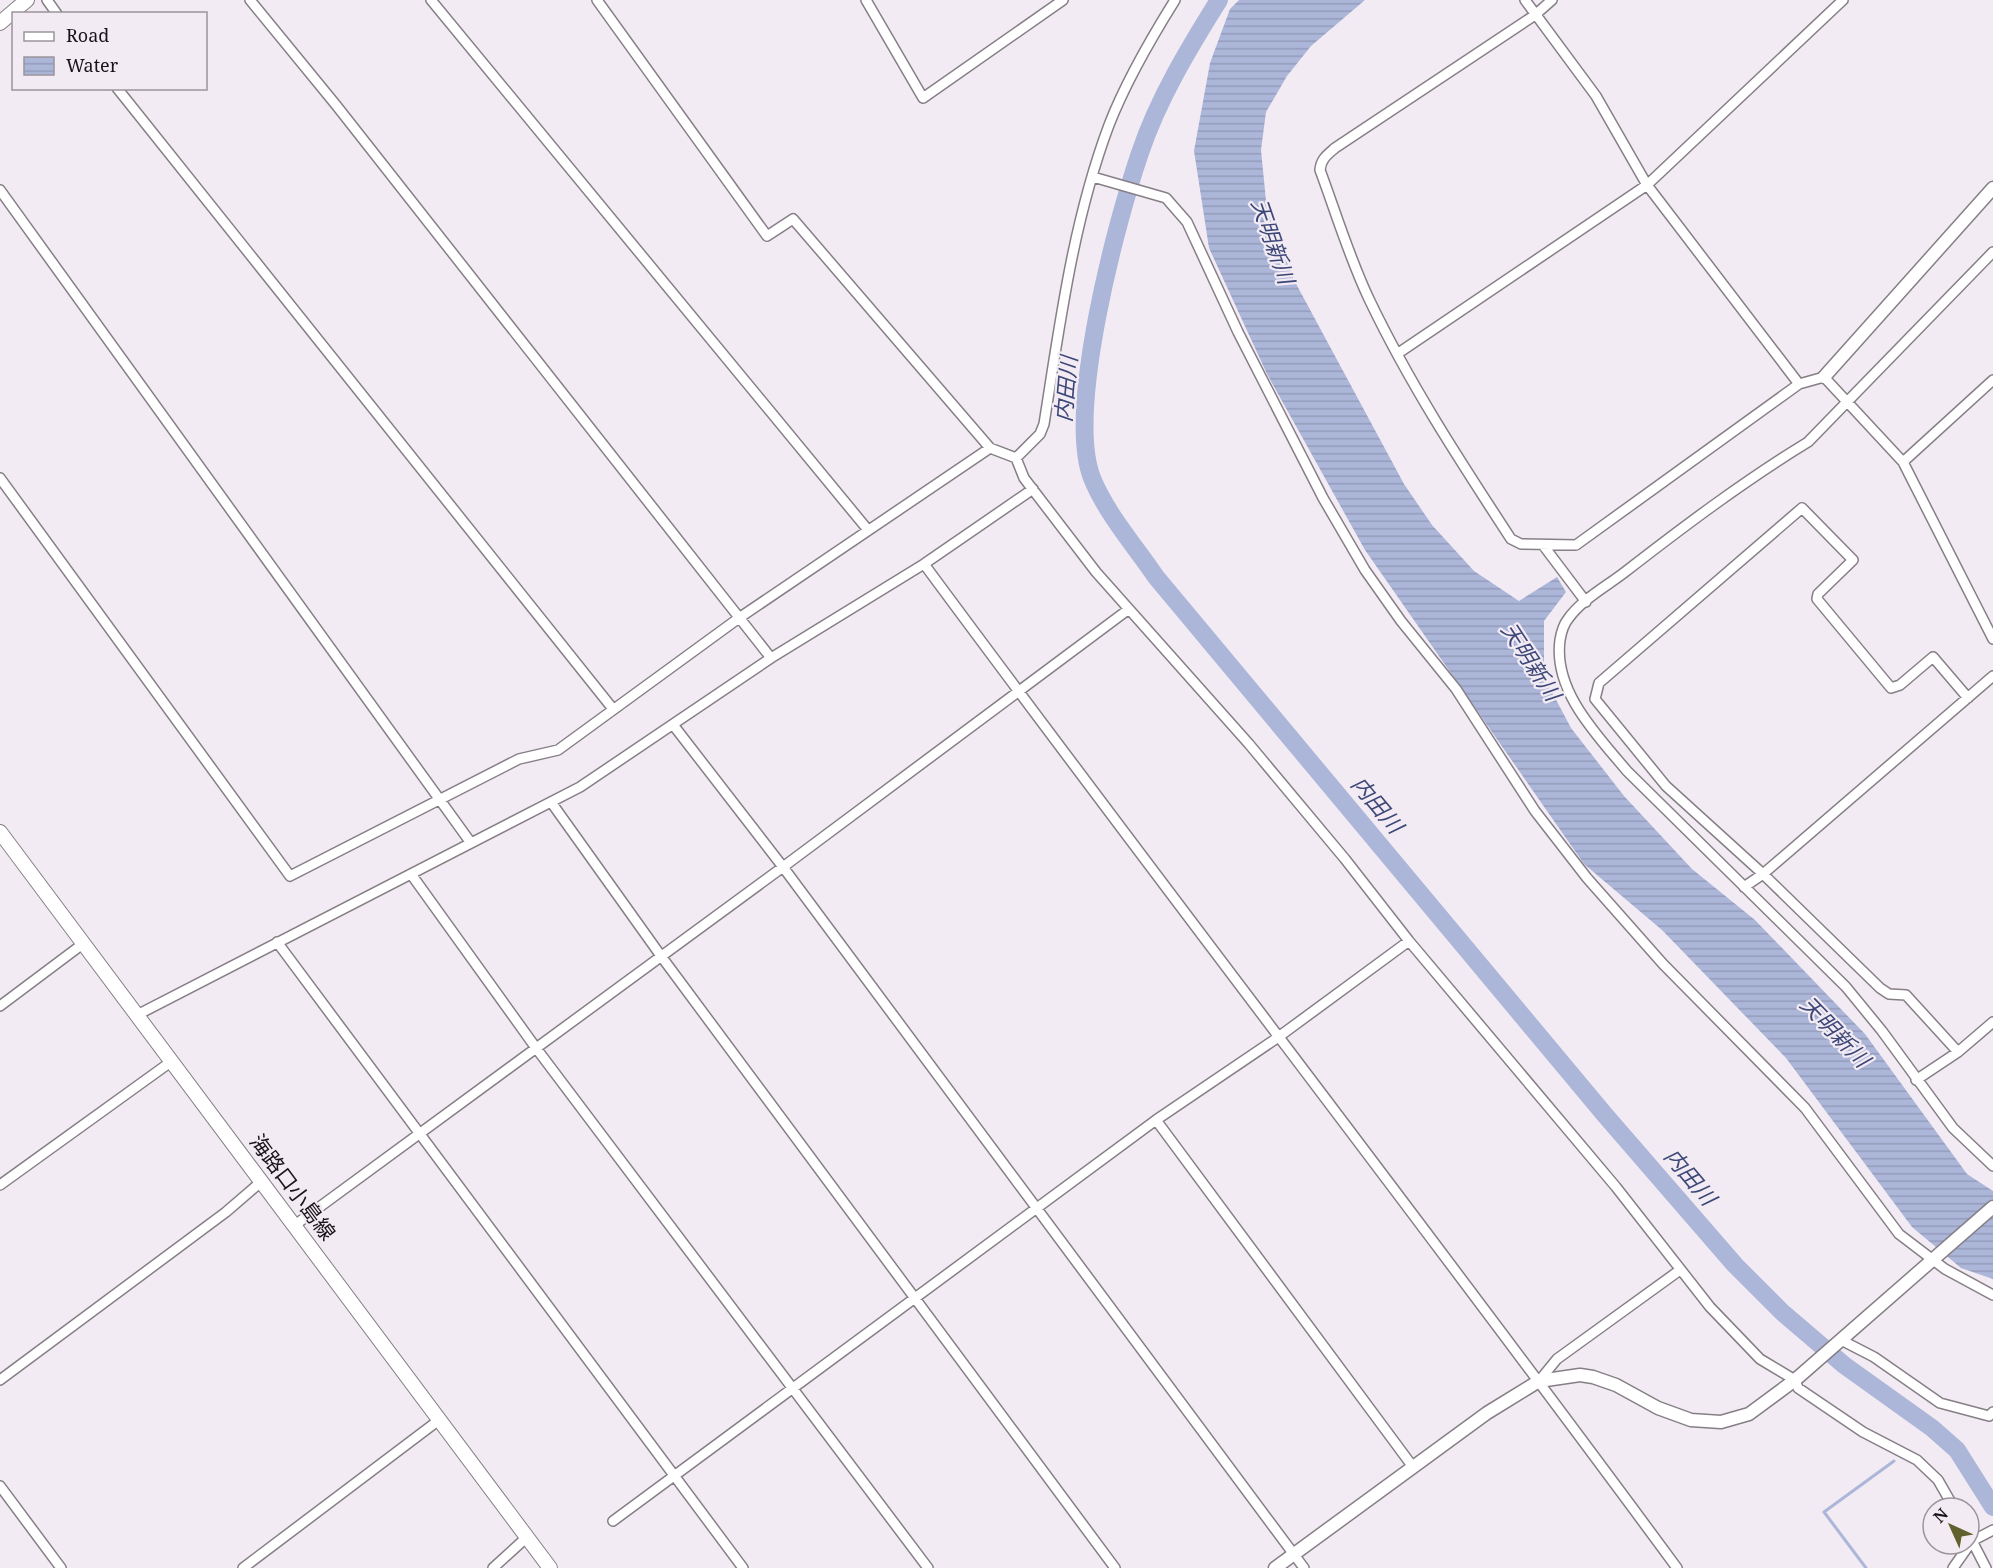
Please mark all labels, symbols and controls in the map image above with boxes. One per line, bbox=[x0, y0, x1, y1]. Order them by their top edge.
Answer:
legend bbox=[12, 12, 207, 90]
text: Road bbox=[66, 23, 109, 47]
text: Water bbox=[66, 53, 119, 77]
water label: 天明新川 bbox=[1245, 195, 1303, 289]
water label: 内田川 bbox=[1047, 353, 1083, 423]
water label: 天明新川 bbox=[1495, 616, 1570, 708]
water label: 内田川 bbox=[1345, 769, 1412, 840]
water label: 天明新川 bbox=[1795, 989, 1879, 1075]
street label: 海路口小島線 bbox=[244, 1128, 342, 1246]
water label: 内田川 bbox=[1658, 1141, 1725, 1212]
north arrow bbox=[1921, 1496, 1981, 1556]
text: N bbox=[1928, 1503, 1953, 1528]

